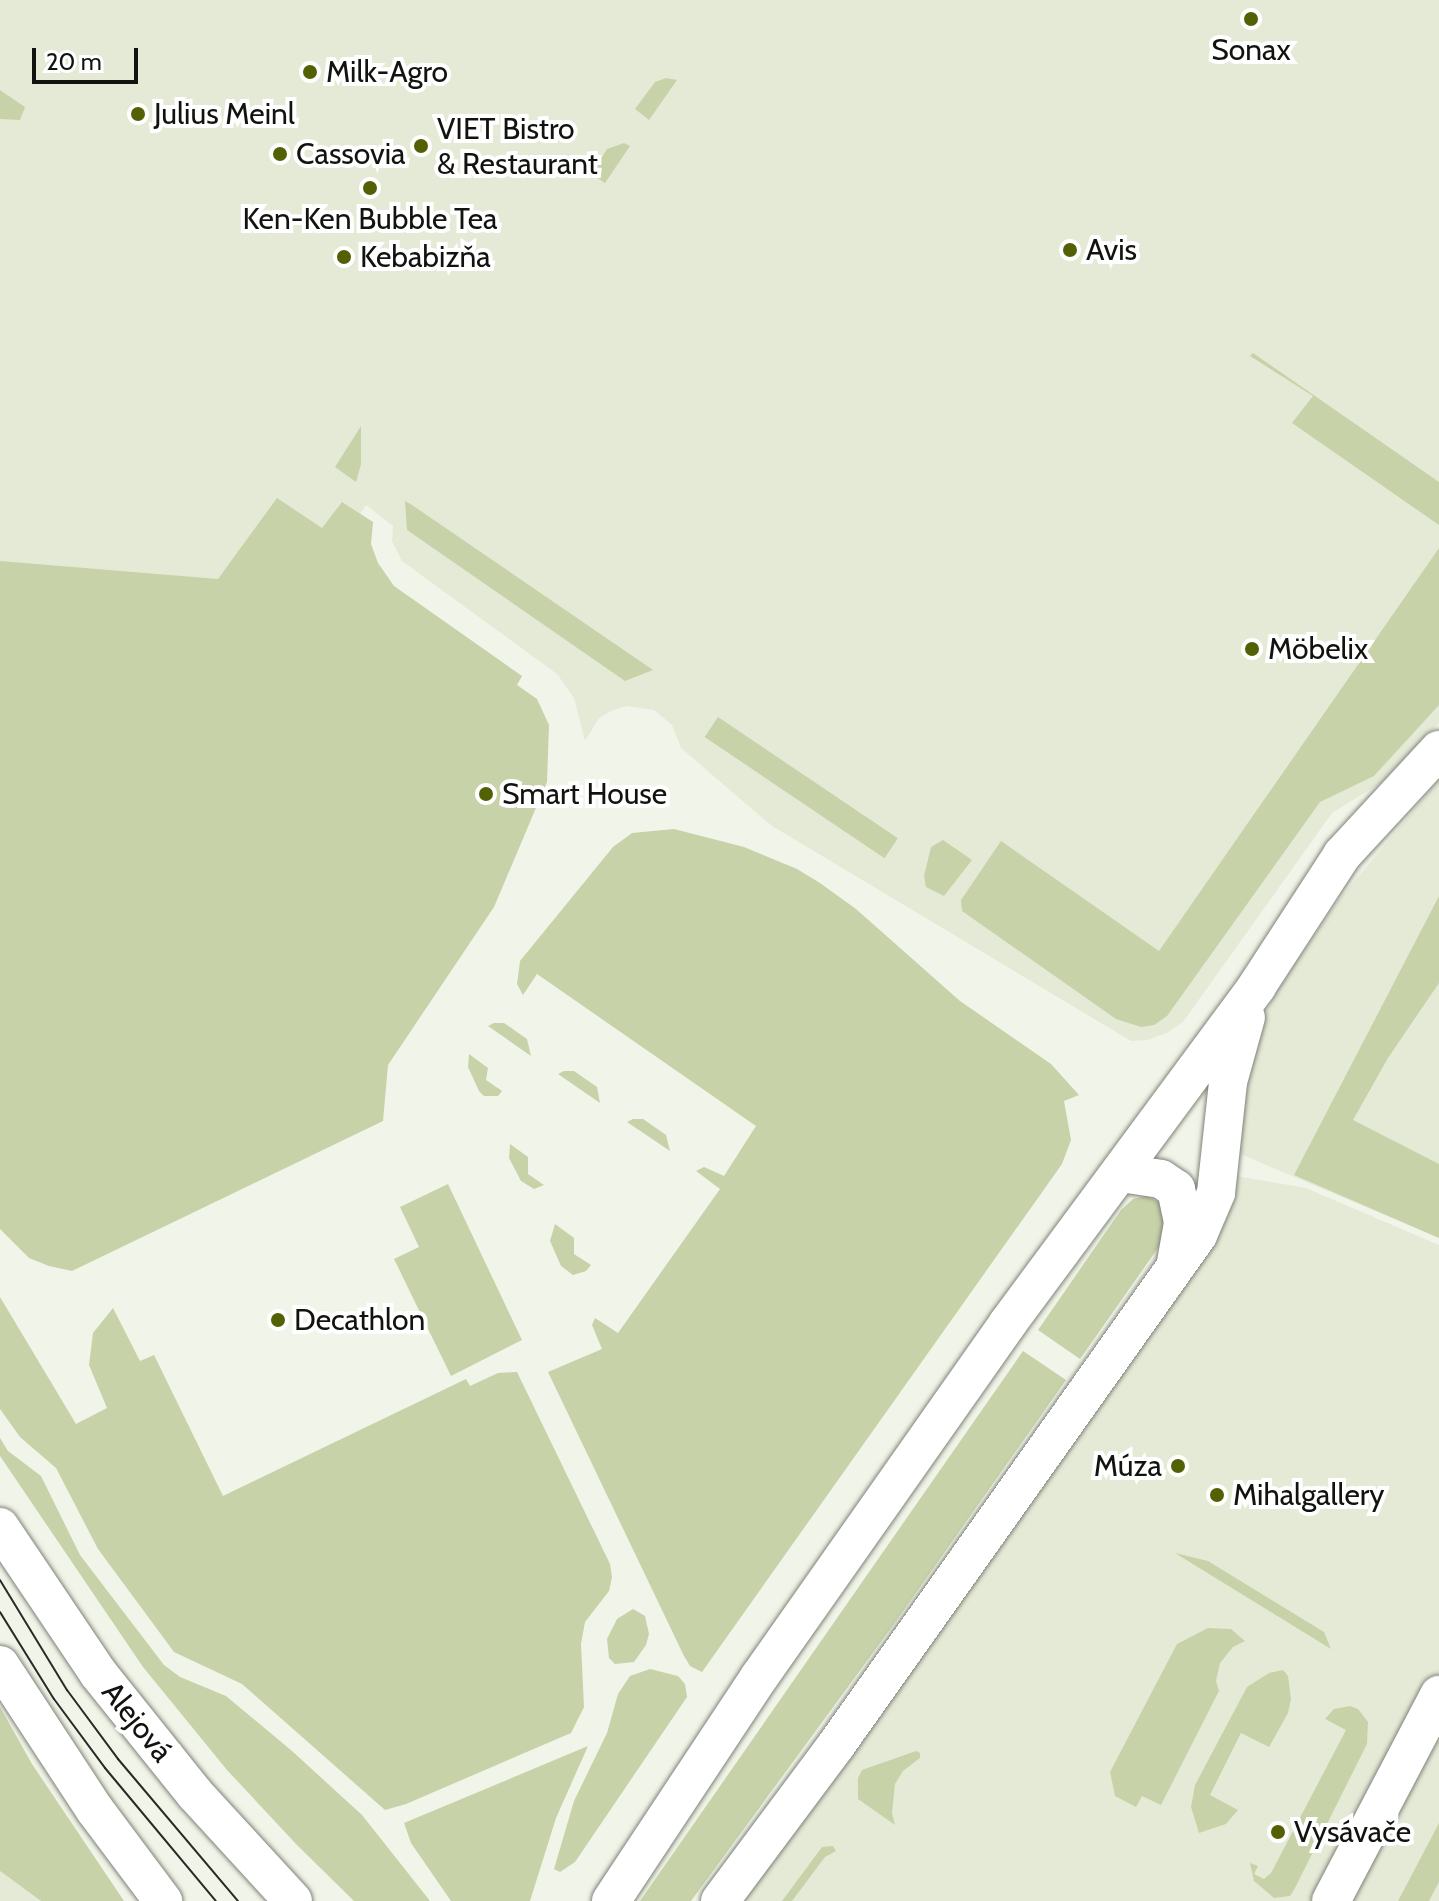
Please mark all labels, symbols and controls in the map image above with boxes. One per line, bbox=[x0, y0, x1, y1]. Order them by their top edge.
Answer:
marker: Sonax bbox=[1242, 10, 1260, 28]
scale bar bbox=[36, 32, 142, 82]
place label: Sonax bbox=[1211, 32, 1291, 68]
text: 20 m bbox=[46, 47, 102, 76]
place label: Milk-Agro bbox=[326, 54, 448, 90]
marker: Milk-Agro bbox=[301, 63, 319, 81]
place label: Julius Meinl bbox=[154, 96, 295, 132]
marker: Julius Meinl bbox=[129, 105, 147, 123]
place label: VIET Bistro & Restaurant bbox=[437, 111, 598, 182]
place label: Cassovia bbox=[296, 136, 405, 172]
marker: VIET Bistro & Restaurant bbox=[412, 137, 430, 155]
marker: Cassovia bbox=[271, 145, 289, 163]
marker: Ken-Ken Bubble Tea bbox=[361, 179, 379, 197]
place label: Ken-Ken Bubble Tea bbox=[243, 201, 497, 237]
place label: Avis bbox=[1086, 232, 1137, 268]
place label: Kebabizňa bbox=[360, 239, 491, 275]
marker: Avis bbox=[1061, 241, 1079, 259]
marker: Kebabizňa bbox=[335, 248, 353, 266]
place label: Möbelix bbox=[1268, 631, 1368, 667]
marker: Möbelix bbox=[1243, 640, 1261, 658]
place label: Smart House bbox=[502, 776, 667, 812]
marker: Smart House bbox=[477, 785, 495, 803]
place label: Decathlon bbox=[294, 1302, 425, 1338]
marker: Decathlon bbox=[269, 1311, 287, 1329]
place label: Múza bbox=[1094, 1448, 1162, 1484]
marker: Múza bbox=[1169, 1457, 1187, 1475]
place label: Mihalgallery bbox=[1233, 1477, 1384, 1513]
marker: Mihalgallery bbox=[1208, 1486, 1226, 1504]
street label: Alejová bbox=[94, 1675, 180, 1769]
place label: Vysávače bbox=[1294, 1814, 1411, 1850]
marker: Vysávače bbox=[1269, 1823, 1287, 1841]

